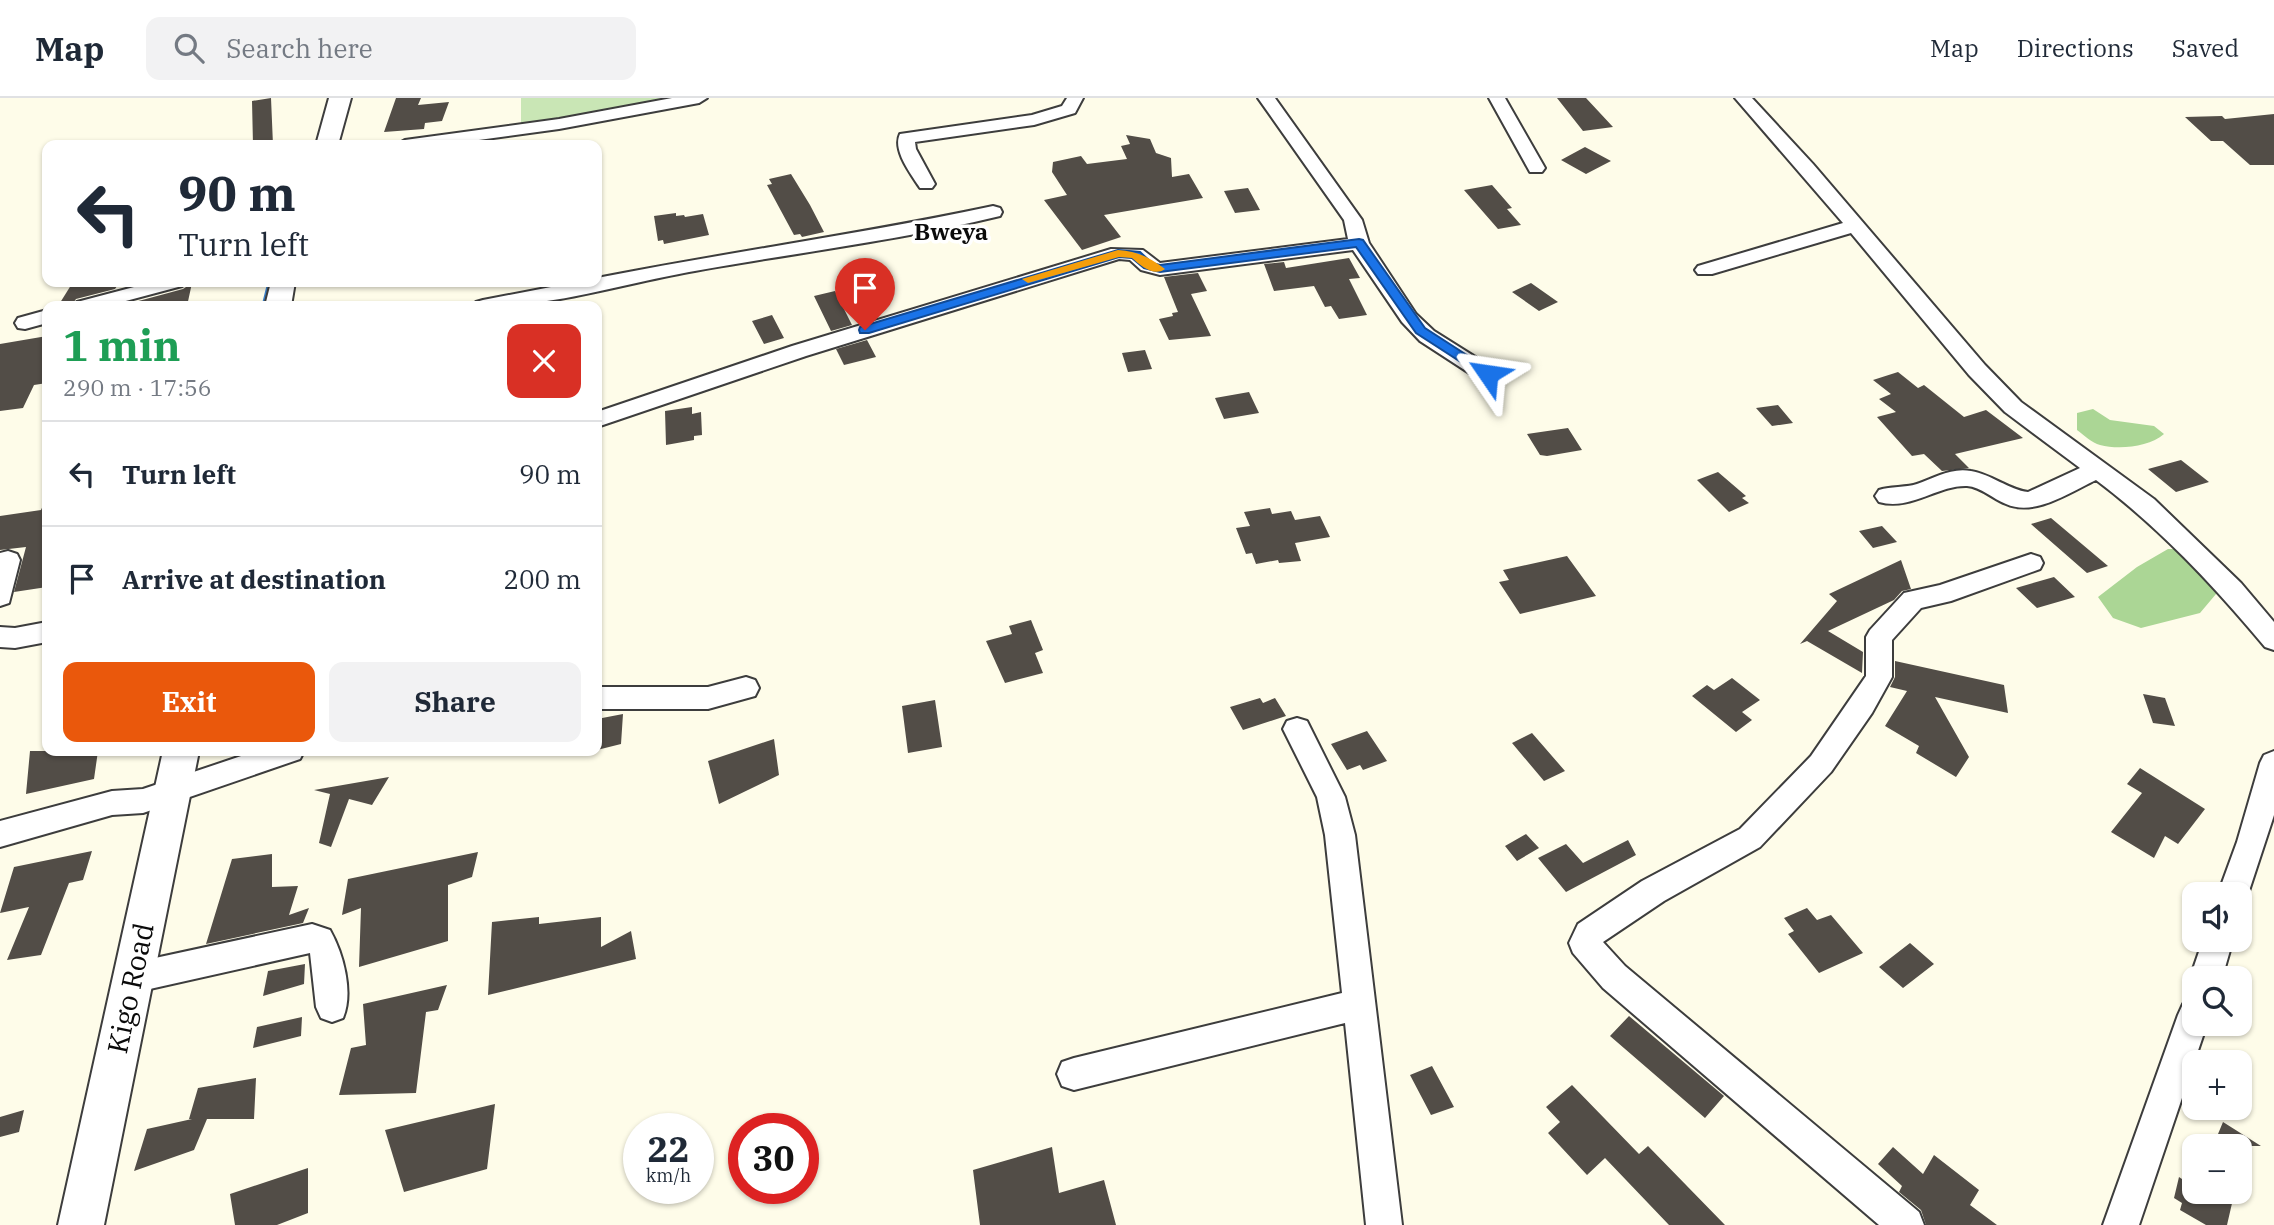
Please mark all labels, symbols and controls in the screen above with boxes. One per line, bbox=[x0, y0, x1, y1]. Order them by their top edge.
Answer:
search box bbox=[146, 17, 636, 80]
text: Map bbox=[35, 27, 104, 70]
icon: search bbox=[170, 29, 208, 67]
text: Search here bbox=[226, 31, 373, 65]
text: Map bbox=[1930, 32, 1979, 64]
text: Directions bbox=[2017, 32, 2134, 64]
text: Saved bbox=[2172, 32, 2239, 64]
text: 90 m bbox=[178, 161, 296, 224]
icon: left bbox=[63, 168, 154, 259]
district label: Bweya bbox=[914, 216, 988, 246]
text: Turn left bbox=[178, 223, 309, 265]
pin bbox=[835, 258, 895, 330]
icon: arrive bbox=[846, 269, 884, 307]
text: 1 min bbox=[63, 318, 181, 373]
button: close bbox=[507, 324, 581, 398]
position arrow bbox=[1451, 337, 1525, 411]
text: 290 m · 17:56 bbox=[63, 372, 212, 402]
icon: left bbox=[63, 455, 101, 493]
text: Turn left bbox=[122, 457, 236, 491]
text: 90 m bbox=[519, 457, 581, 491]
icon: arrive bbox=[63, 560, 101, 598]
text: Arrive at destination bbox=[122, 562, 386, 596]
text: 200 m bbox=[503, 562, 581, 596]
button: Exit bbox=[63, 662, 315, 742]
button: Share bbox=[329, 662, 581, 742]
map controls bbox=[2182, 882, 2252, 1204]
button: sound bbox=[2182, 882, 2252, 952]
street label: Kigo Road bbox=[98, 919, 162, 1057]
button: search bbox=[2182, 966, 2252, 1036]
button: + bbox=[2182, 1050, 2252, 1120]
speed limit sign: 30 bbox=[728, 1113, 819, 1204]
text: 22 bbox=[647, 1126, 690, 1172]
button: − bbox=[2182, 1134, 2252, 1204]
text: km/h bbox=[646, 1164, 691, 1187]

